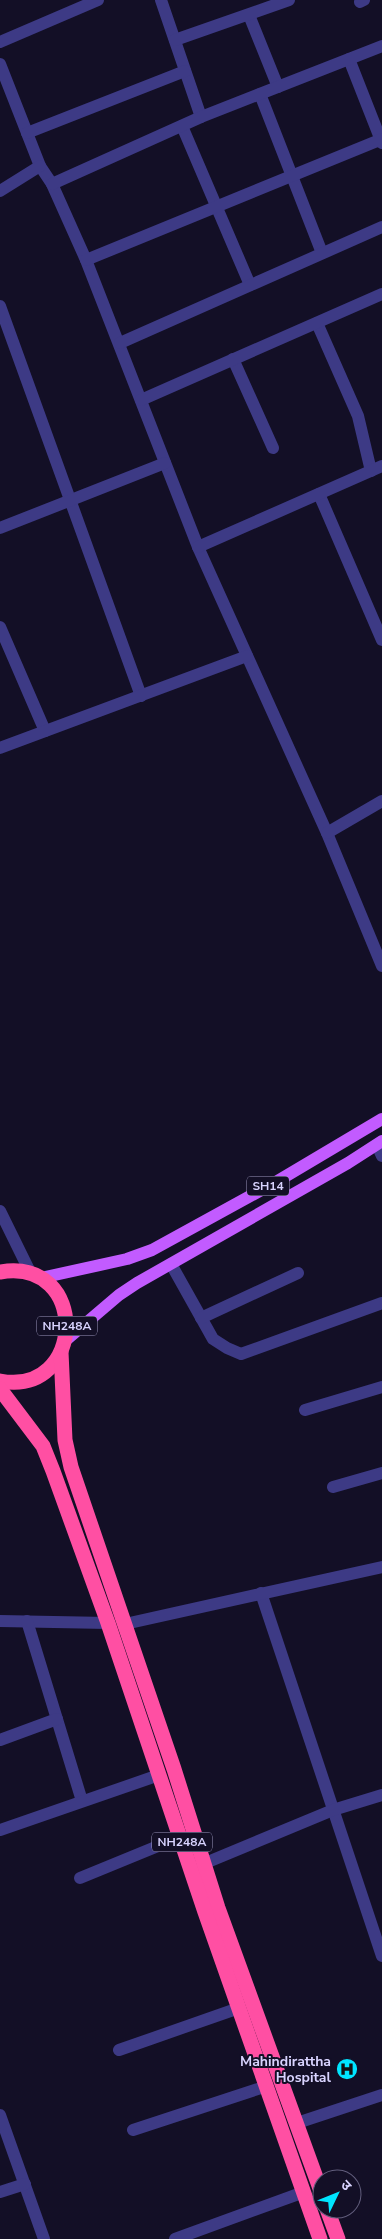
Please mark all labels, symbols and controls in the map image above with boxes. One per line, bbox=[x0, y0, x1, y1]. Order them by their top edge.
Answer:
road number: SH14 bbox=[247, 1176, 289, 1196]
road number: NH248A bbox=[37, 1316, 97, 1335]
road number: NH248A bbox=[152, 1832, 212, 1851]
place label: Mahindirattha Hospital bbox=[240, 2052, 332, 2087]
hospital icon: Mahindirattha Hospital bbox=[335, 2057, 359, 2081]
north arrow bbox=[312, 2169, 362, 2219]
text: उ bbox=[336, 2176, 356, 2196]

